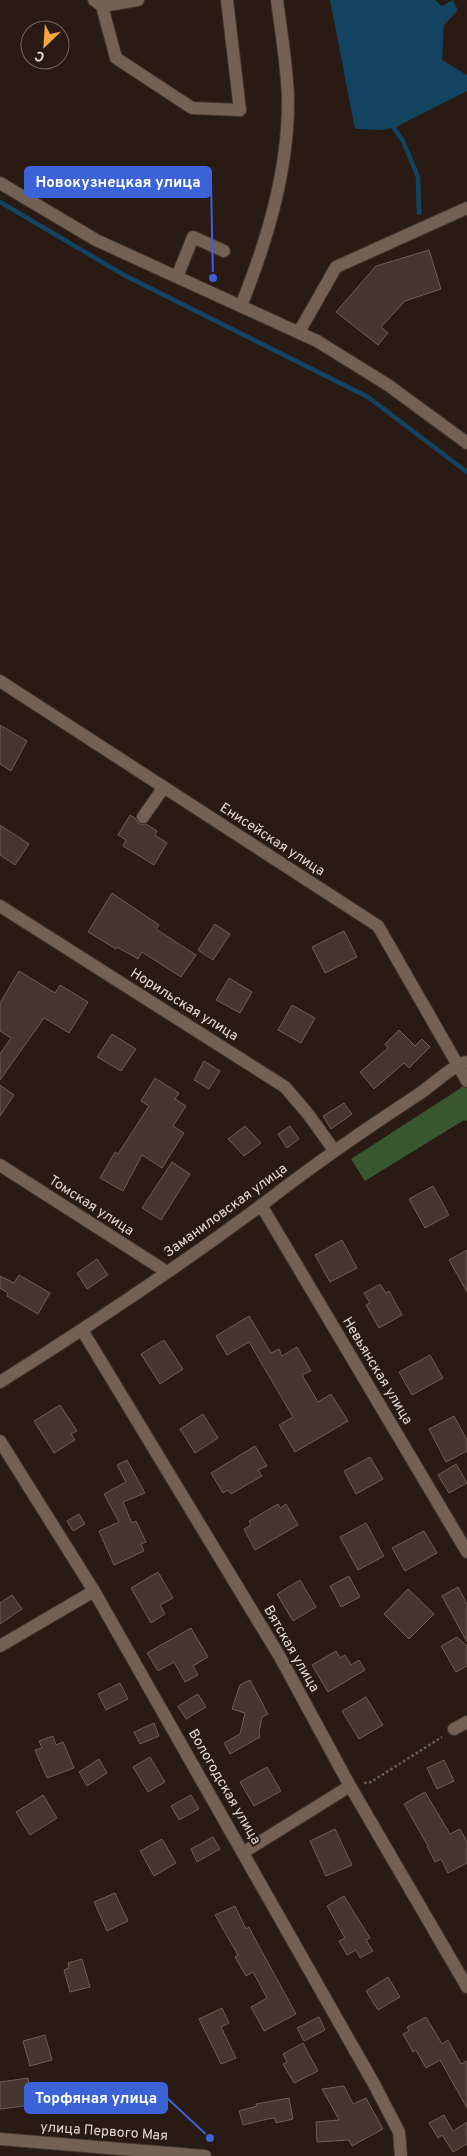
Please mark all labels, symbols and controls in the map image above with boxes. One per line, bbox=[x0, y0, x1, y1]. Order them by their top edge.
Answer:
north arrow bbox=[20, 20, 70, 70]
text: С bbox=[32, 46, 48, 65]
callout: Новокузнецкая улица bbox=[25, 167, 211, 197]
text: Новокузнецкая улица bbox=[35, 174, 201, 193]
street label: Енисейская улица bbox=[216, 800, 328, 880]
street label: Норильская улица bbox=[127, 965, 241, 1045]
street label: Заманиловская улица bbox=[161, 1161, 291, 1261]
street label: Томская улица bbox=[45, 1172, 137, 1240]
street label: Невьянская улица bbox=[338, 1314, 416, 1428]
street label: Вятская улица bbox=[259, 1603, 323, 1695]
street label: Вологодская улица bbox=[184, 1726, 264, 1848]
callout: Торфяная улица bbox=[25, 2083, 167, 2113]
text: Торфяная улица bbox=[35, 2090, 157, 2109]
street label: улица Первого Мая bbox=[40, 2119, 168, 2145]

